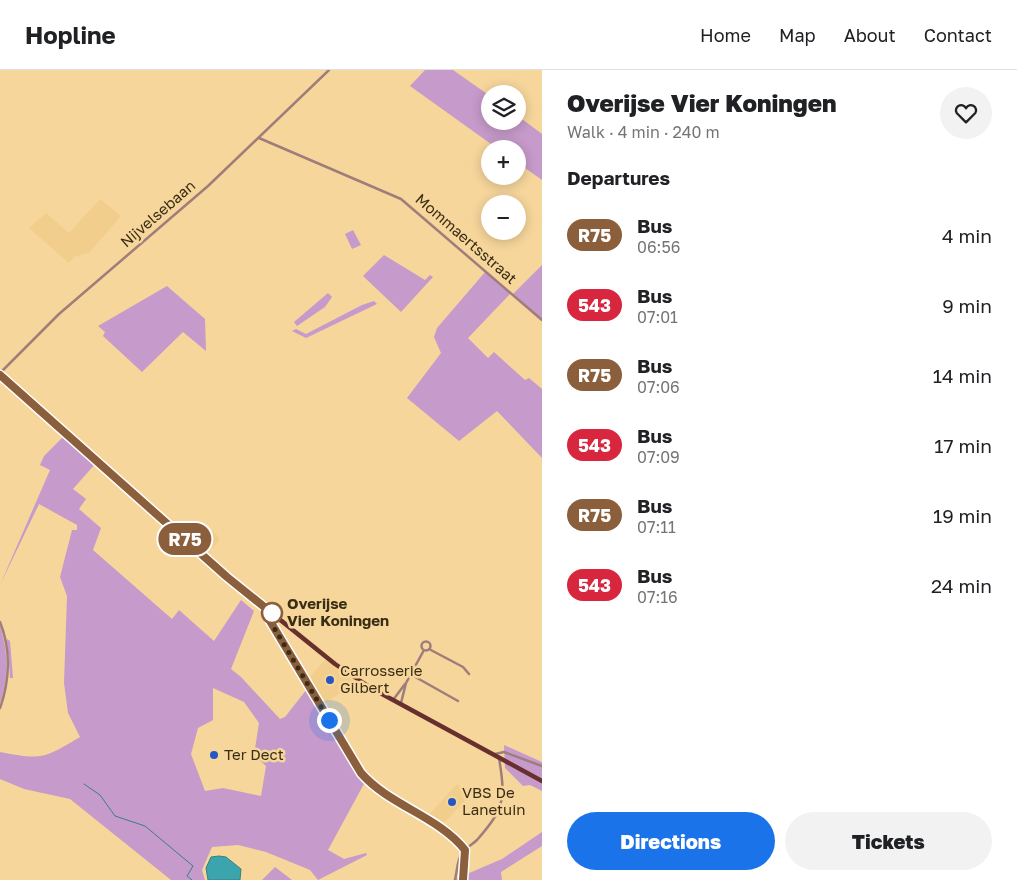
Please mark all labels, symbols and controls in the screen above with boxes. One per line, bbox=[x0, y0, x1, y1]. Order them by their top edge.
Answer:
text: Hopline bbox=[25, 20, 116, 49]
text: Home bbox=[700, 24, 751, 46]
text: Map bbox=[779, 24, 816, 46]
text: About bbox=[844, 24, 896, 46]
text: Contact bbox=[924, 24, 992, 46]
map controls bbox=[481, 85, 526, 240]
button: layers bbox=[481, 85, 526, 130]
button: heart bbox=[940, 87, 992, 139]
text: Overijse Vier Koningen bbox=[567, 88, 837, 117]
text: Walk · 4 min · 240 m bbox=[567, 122, 720, 142]
button: + bbox=[481, 140, 526, 185]
text: Departures bbox=[567, 166, 670, 189]
street label: Nijvelsebaan bbox=[116, 176, 198, 251]
street label: Mommaertsstraat bbox=[412, 189, 521, 287]
button: − bbox=[481, 195, 526, 240]
text: Bus bbox=[637, 214, 672, 237]
text: R75 bbox=[578, 224, 611, 246]
text: 4 min bbox=[942, 224, 992, 247]
text: 06:56 bbox=[637, 237, 680, 257]
text: Bus bbox=[637, 284, 672, 307]
text: 543 bbox=[578, 294, 611, 316]
text: 9 min bbox=[942, 294, 992, 317]
text: 07:01 bbox=[637, 307, 678, 327]
text: Bus bbox=[637, 354, 672, 377]
text: R75 bbox=[578, 364, 611, 386]
text: 14 min bbox=[933, 364, 992, 387]
text: 07:06 bbox=[637, 377, 680, 397]
text: Bus bbox=[637, 424, 672, 447]
text: 543 bbox=[578, 434, 611, 456]
text: 17 min bbox=[934, 434, 992, 457]
text: 07:09 bbox=[637, 447, 680, 467]
text: Bus bbox=[637, 494, 672, 517]
text: R75 bbox=[578, 504, 611, 526]
text: 19 min bbox=[933, 504, 992, 527]
text: 07:11 bbox=[637, 517, 676, 537]
line badge: R75 bbox=[156, 523, 214, 555]
text: R75 bbox=[168, 528, 202, 550]
text: Bus bbox=[637, 564, 672, 587]
text: 543 bbox=[578, 574, 611, 596]
text: 24 min bbox=[931, 574, 992, 597]
text: 07:16 bbox=[637, 587, 678, 607]
place label: Overijse Vier Koningen bbox=[287, 594, 389, 629]
marker: Overijse Vier Koningen bbox=[261, 602, 283, 624]
place label: Carrosserie Gilbert bbox=[340, 661, 423, 696]
marker: Carrosserie Gilbert bbox=[324, 674, 336, 686]
your location bbox=[317, 708, 342, 733]
place label: Ter Dect bbox=[224, 745, 284, 763]
marker: Ter Dect bbox=[208, 749, 220, 761]
place label: VBS De Lanetuin bbox=[462, 783, 525, 818]
marker: VBS De Lanetuin bbox=[446, 796, 458, 808]
button: Directions bbox=[567, 812, 775, 870]
button: Tickets bbox=[785, 812, 992, 870]

